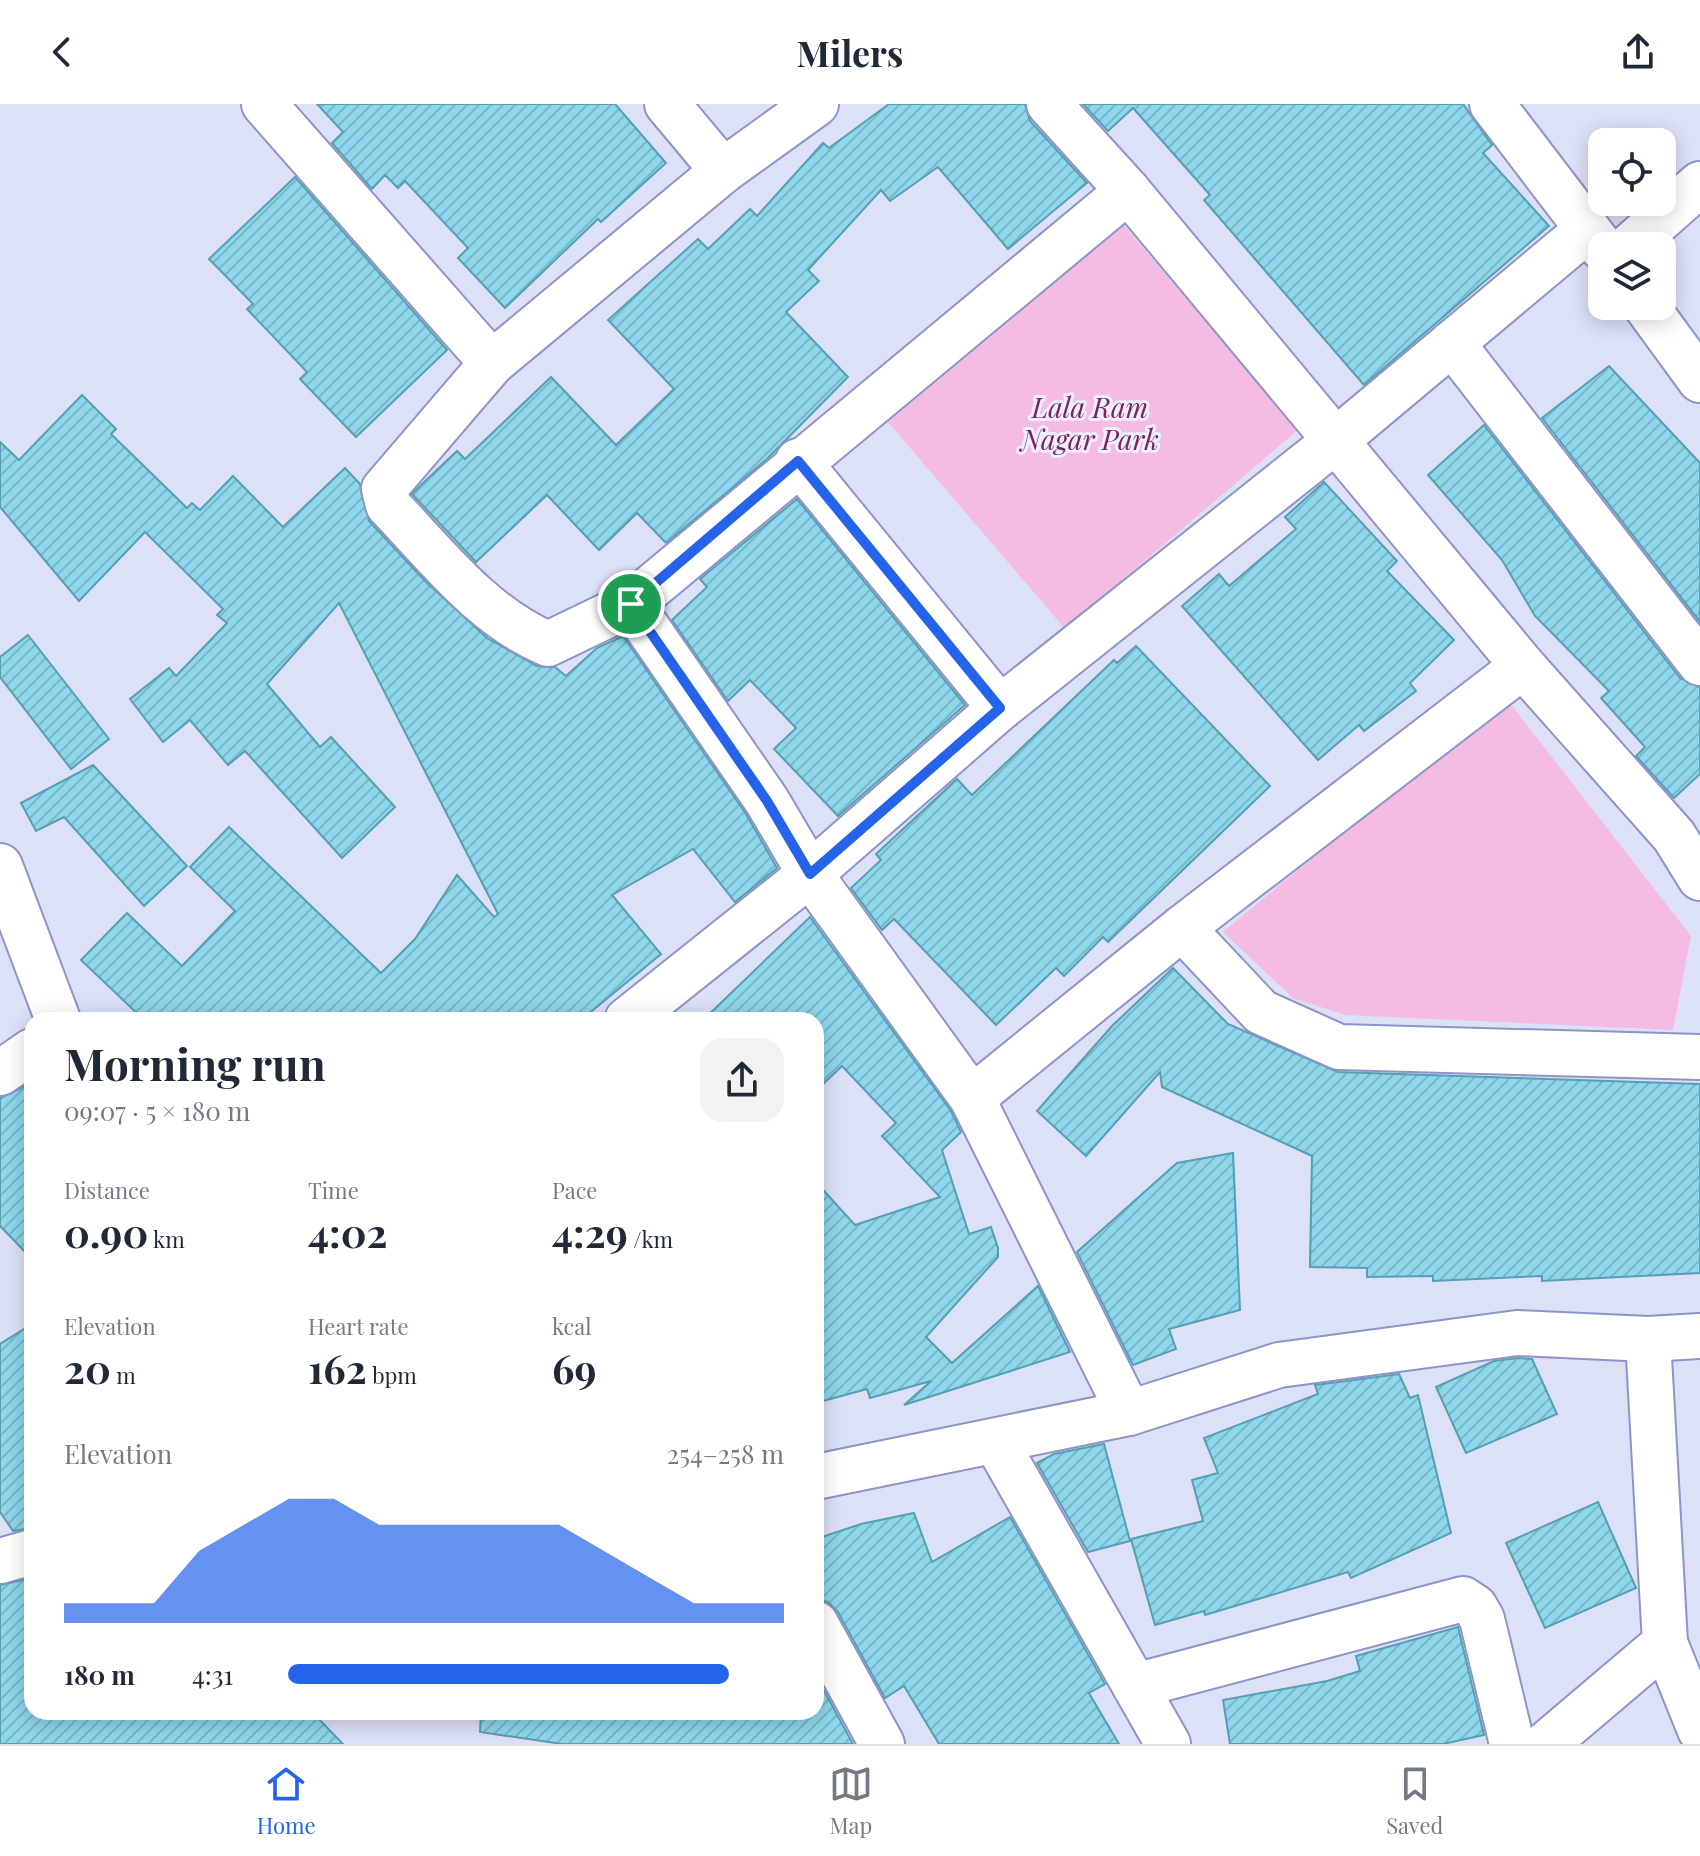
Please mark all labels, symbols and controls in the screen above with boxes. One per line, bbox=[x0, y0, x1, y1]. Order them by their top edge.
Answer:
text: Milers bbox=[797, 28, 903, 76]
icon: back bbox=[40, 30, 84, 74]
icon: share bbox=[1616, 30, 1660, 74]
map controls bbox=[1588, 128, 1676, 320]
button: locate bbox=[1588, 128, 1676, 216]
button: layers bbox=[1588, 232, 1676, 320]
park label: Lala Ram Nagar Park bbox=[1018, 388, 1159, 457]
pin bbox=[597, 570, 665, 638]
icon: arrive bbox=[609, 582, 653, 626]
text: Morning run bbox=[64, 1033, 326, 1092]
button: share bbox=[700, 1038, 784, 1122]
text: 09:07 · 5 × 180 m bbox=[64, 1093, 250, 1128]
text: Distance bbox=[64, 1175, 150, 1205]
text: Time bbox=[308, 1175, 359, 1205]
text: Pace bbox=[552, 1175, 598, 1205]
text: 0.90 bbox=[64, 1205, 148, 1258]
text: 4:02 bbox=[308, 1205, 387, 1258]
text: 4:29 bbox=[552, 1205, 628, 1258]
text: km bbox=[148, 1224, 185, 1254]
text: /km bbox=[628, 1224, 673, 1254]
text: Elevation bbox=[64, 1311, 156, 1341]
text: Heart rate bbox=[308, 1311, 409, 1341]
text: kcal bbox=[552, 1311, 591, 1341]
text: 20 bbox=[64, 1341, 111, 1394]
text: 162 bbox=[308, 1341, 367, 1394]
text: 69 bbox=[552, 1341, 597, 1394]
text: m bbox=[111, 1360, 136, 1390]
text: bpm bbox=[367, 1360, 417, 1390]
text: Elevation bbox=[64, 1436, 172, 1471]
text: 254–258 m bbox=[667, 1436, 784, 1471]
text: 180 m bbox=[64, 1657, 135, 1692]
text: 4:31 bbox=[192, 1657, 233, 1692]
tab: Home bbox=[257, 1762, 316, 1840]
tab: Map bbox=[829, 1762, 873, 1840]
tab: Saved bbox=[1386, 1762, 1443, 1840]

